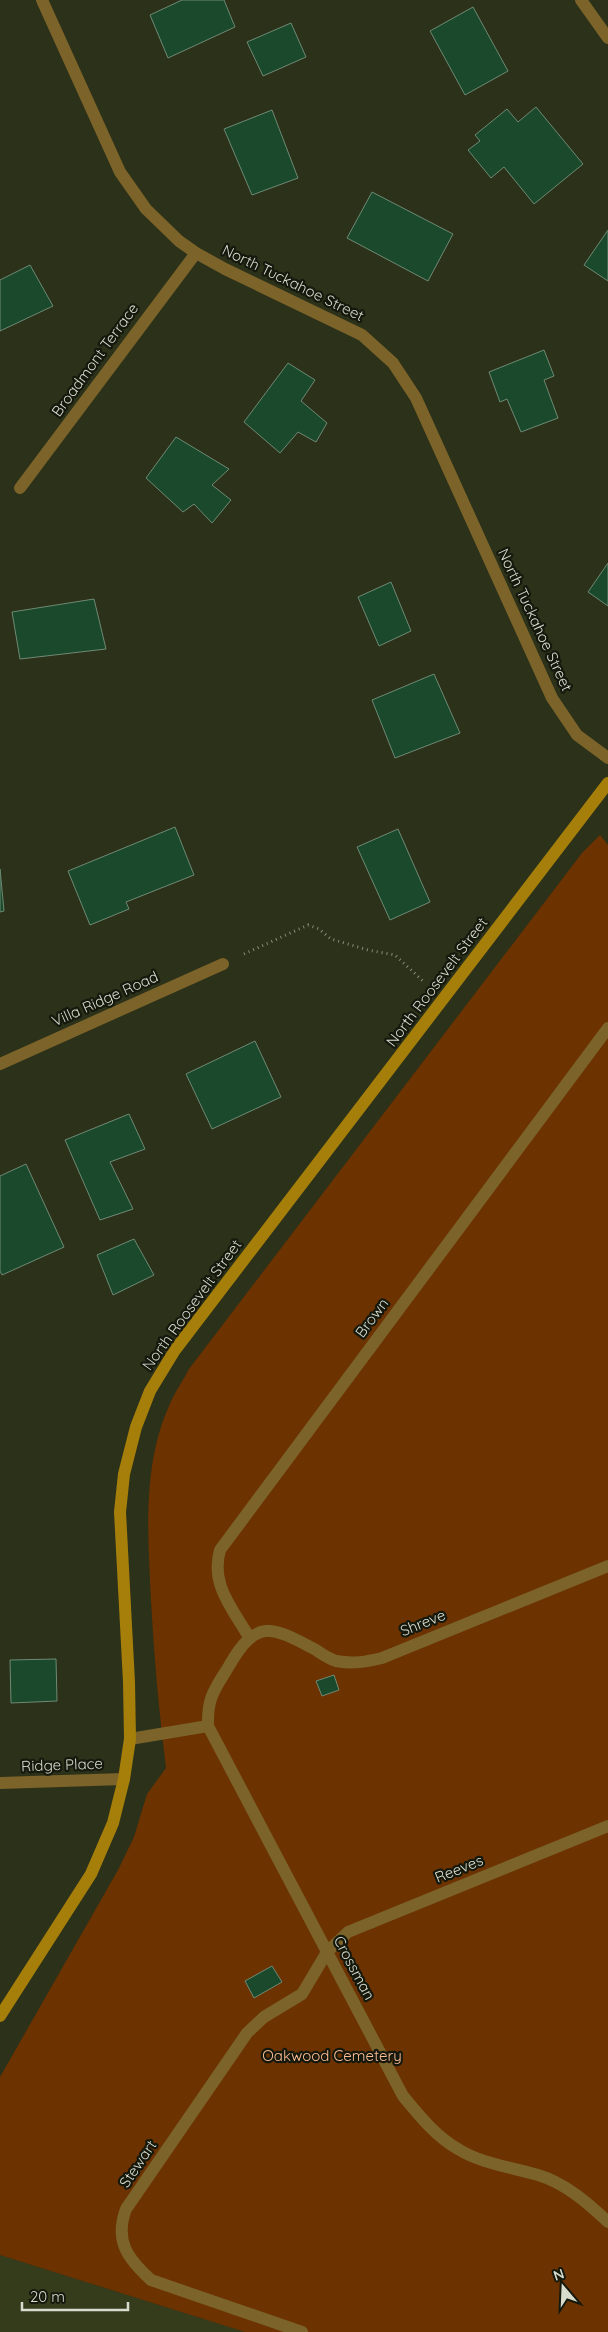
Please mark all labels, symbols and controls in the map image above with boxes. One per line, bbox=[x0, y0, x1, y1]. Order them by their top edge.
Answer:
street label: North Tuckahoe Street bbox=[219, 240, 367, 325]
street label: Broadmont Terrace bbox=[47, 299, 142, 420]
street label: North Tuckahoe Street bbox=[494, 545, 577, 694]
street label: North Roosevelt Street bbox=[382, 913, 491, 1050]
street label: Villa Ridge Road bbox=[49, 967, 161, 1031]
street label: North Roosevelt Street bbox=[138, 1236, 245, 1374]
street label: Brown bbox=[351, 1294, 392, 1341]
street label: Shreve bbox=[397, 1605, 448, 1640]
street label: Ridge Place bbox=[21, 1754, 103, 1775]
street label: Reeves bbox=[432, 1850, 486, 1887]
street label: Crossman bbox=[330, 1932, 379, 2003]
park label: Oakwood Cemetery bbox=[262, 2046, 402, 2065]
street label: Stewart bbox=[115, 2136, 160, 2191]
north arrow bbox=[538, 2262, 588, 2312]
text: N bbox=[551, 2265, 567, 2285]
scale bar bbox=[22, 2280, 129, 2312]
text: 20 m bbox=[30, 2287, 65, 2306]

